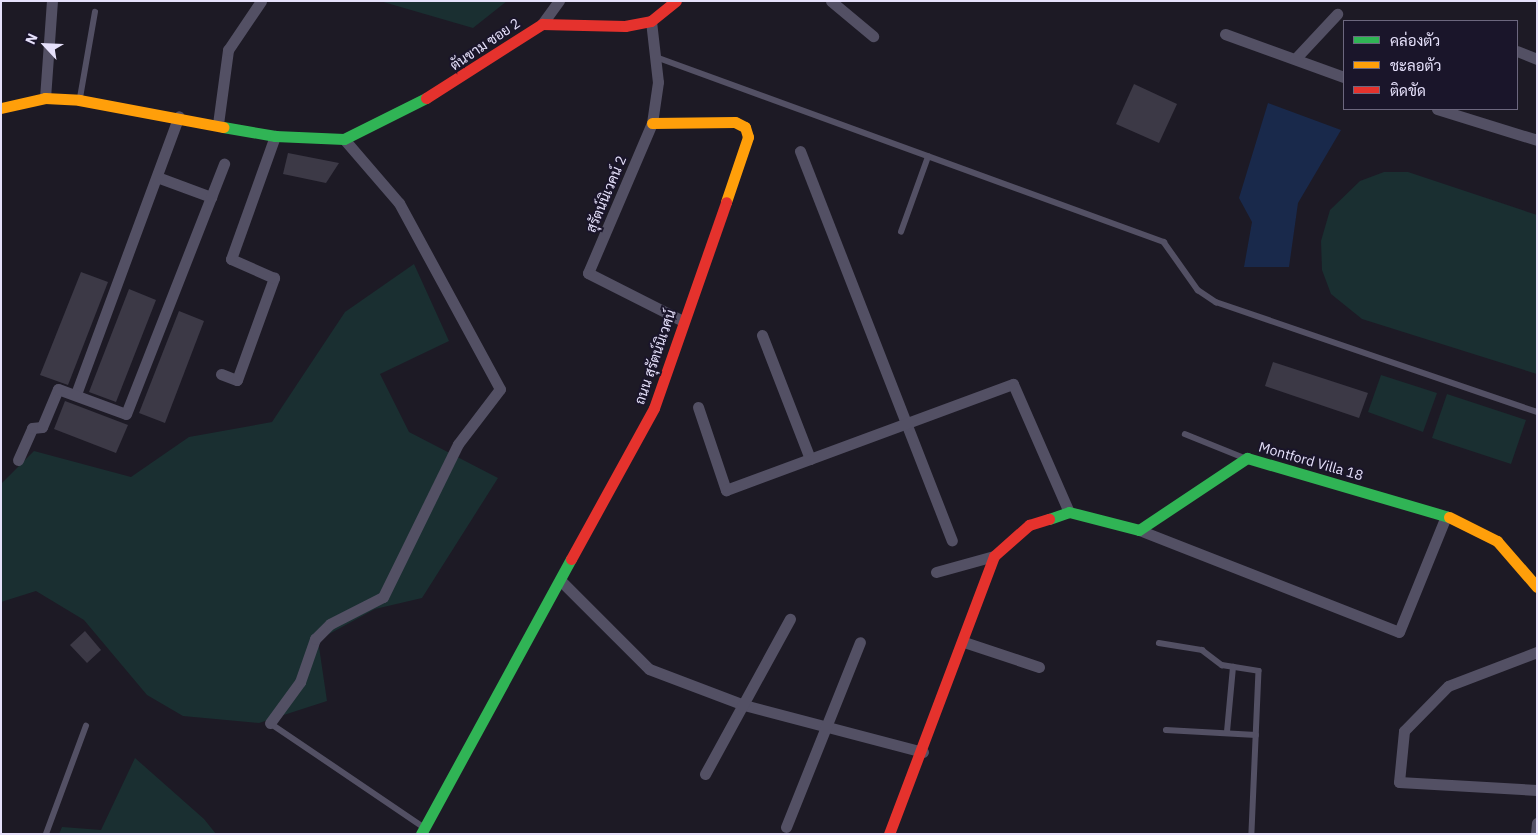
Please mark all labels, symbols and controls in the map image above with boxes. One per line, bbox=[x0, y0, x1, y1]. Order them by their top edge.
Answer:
street label: ตันขาม ซอย 2 bbox=[447, 14, 523, 74]
north arrow bbox=[20, 20, 70, 70]
legend bbox=[1343, 20, 1518, 110]
text: N bbox=[21, 30, 42, 47]
text: คล่องตัว bbox=[1390, 31, 1440, 50]
text: ชะลอตัว bbox=[1390, 56, 1441, 75]
text: ติดขัด bbox=[1390, 81, 1426, 100]
street label: สุรัตน์นิเวคน์ 2 bbox=[582, 153, 630, 235]
street label: ถนน สุรัตน์นิเวศน์ bbox=[631, 307, 679, 407]
street label: Montford Villa 18 bbox=[1257, 438, 1365, 484]

